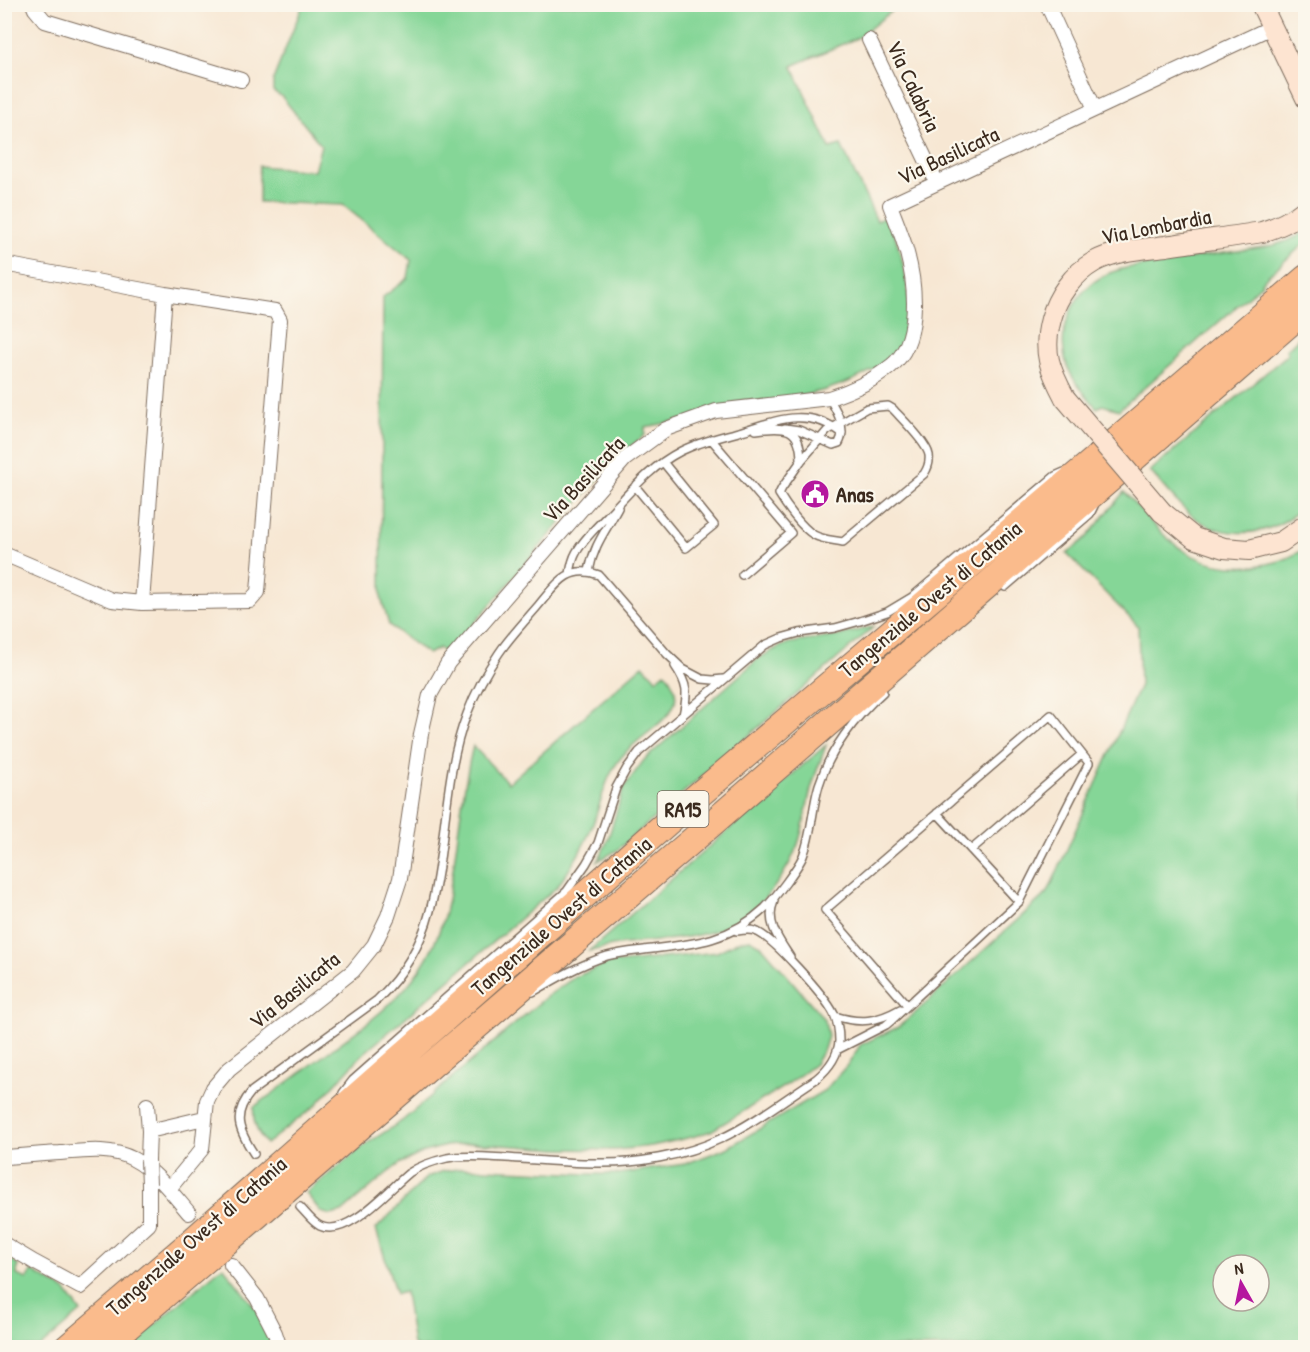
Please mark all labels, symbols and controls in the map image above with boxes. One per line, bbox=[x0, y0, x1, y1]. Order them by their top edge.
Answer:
street label: Via Calabria bbox=[880, 36, 948, 137]
street label: Via Basilicata bbox=[893, 118, 1004, 191]
street label: Via Lombardia bbox=[1099, 201, 1214, 251]
street label: Via Basilicata bbox=[535, 429, 631, 529]
public building icon: Anas bbox=[799, 478, 831, 510]
place label: Anas bbox=[836, 479, 874, 509]
street label: Tangenziale Ovest di Catania bbox=[832, 513, 1028, 684]
road number: RA15 bbox=[658, 791, 708, 827]
street label: Tangenziale Ovest di Catania bbox=[464, 829, 658, 1003]
street label: Via Basilicata bbox=[242, 944, 346, 1036]
street label: Tangenziale Ovest di Catania bbox=[99, 1149, 293, 1323]
north arrow bbox=[1211, 1253, 1271, 1313]
text: N bbox=[1233, 1257, 1245, 1280]

